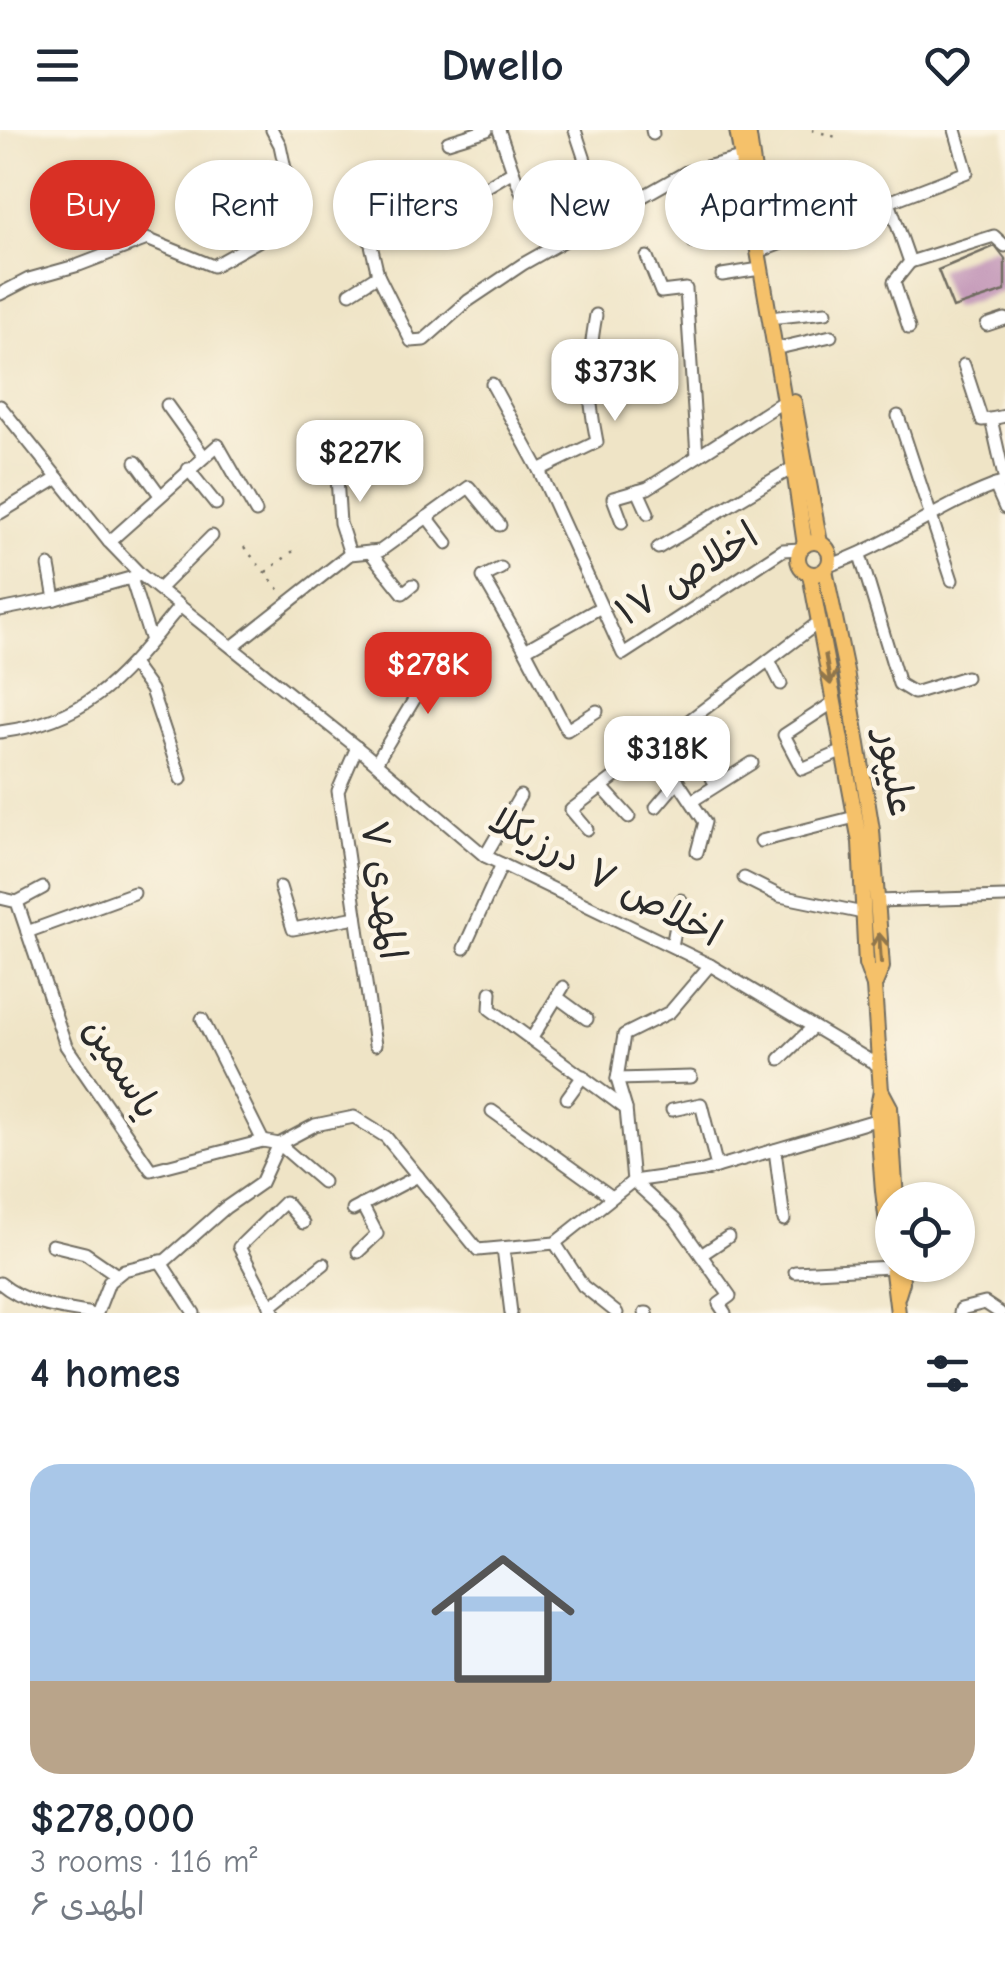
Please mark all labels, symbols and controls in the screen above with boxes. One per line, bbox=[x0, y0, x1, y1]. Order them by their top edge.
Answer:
icon: menu bbox=[30, 38, 85, 93]
icon: heart bbox=[920, 38, 975, 93]
text: Dwello bbox=[441, 39, 564, 91]
chip: Buy bbox=[30, 160, 155, 250]
chip: Rent bbox=[175, 160, 313, 250]
chip: Filters bbox=[333, 160, 493, 250]
chip: New bbox=[513, 160, 645, 250]
chip: Apartment bbox=[665, 160, 892, 250]
pin: $373K bbox=[545, 339, 685, 424]
text: $373K bbox=[573, 353, 657, 390]
pin: $227K bbox=[290, 420, 430, 505]
text: $227K bbox=[318, 434, 402, 471]
street label: اخلاص ۱۷ bbox=[608, 513, 766, 635]
pin: $278K bbox=[358, 632, 498, 717]
text: $278K bbox=[387, 646, 469, 683]
one-way arrow bbox=[820, 653, 839, 685]
pin: $318K bbox=[597, 716, 737, 801]
street label: علیپور bbox=[865, 723, 924, 820]
text: $318K bbox=[626, 730, 708, 767]
street label: اخلاص ۷ درزیکلا bbox=[482, 797, 728, 957]
street label: المهدی ۷ bbox=[351, 818, 415, 962]
one-way arrow bbox=[871, 933, 890, 965]
street label: یاسمین bbox=[74, 1009, 170, 1127]
map controls bbox=[875, 1182, 975, 1282]
button: locate bbox=[875, 1182, 975, 1282]
icon: filters bbox=[920, 1346, 975, 1401]
text: 4 homes bbox=[30, 1349, 180, 1398]
icon: home bbox=[413, 1529, 593, 1709]
text: $278,000 bbox=[30, 1794, 195, 1843]
text: 3 rooms · 116 m² bbox=[30, 1843, 258, 1880]
text: المهدی ۶ bbox=[30, 1886, 145, 1923]

